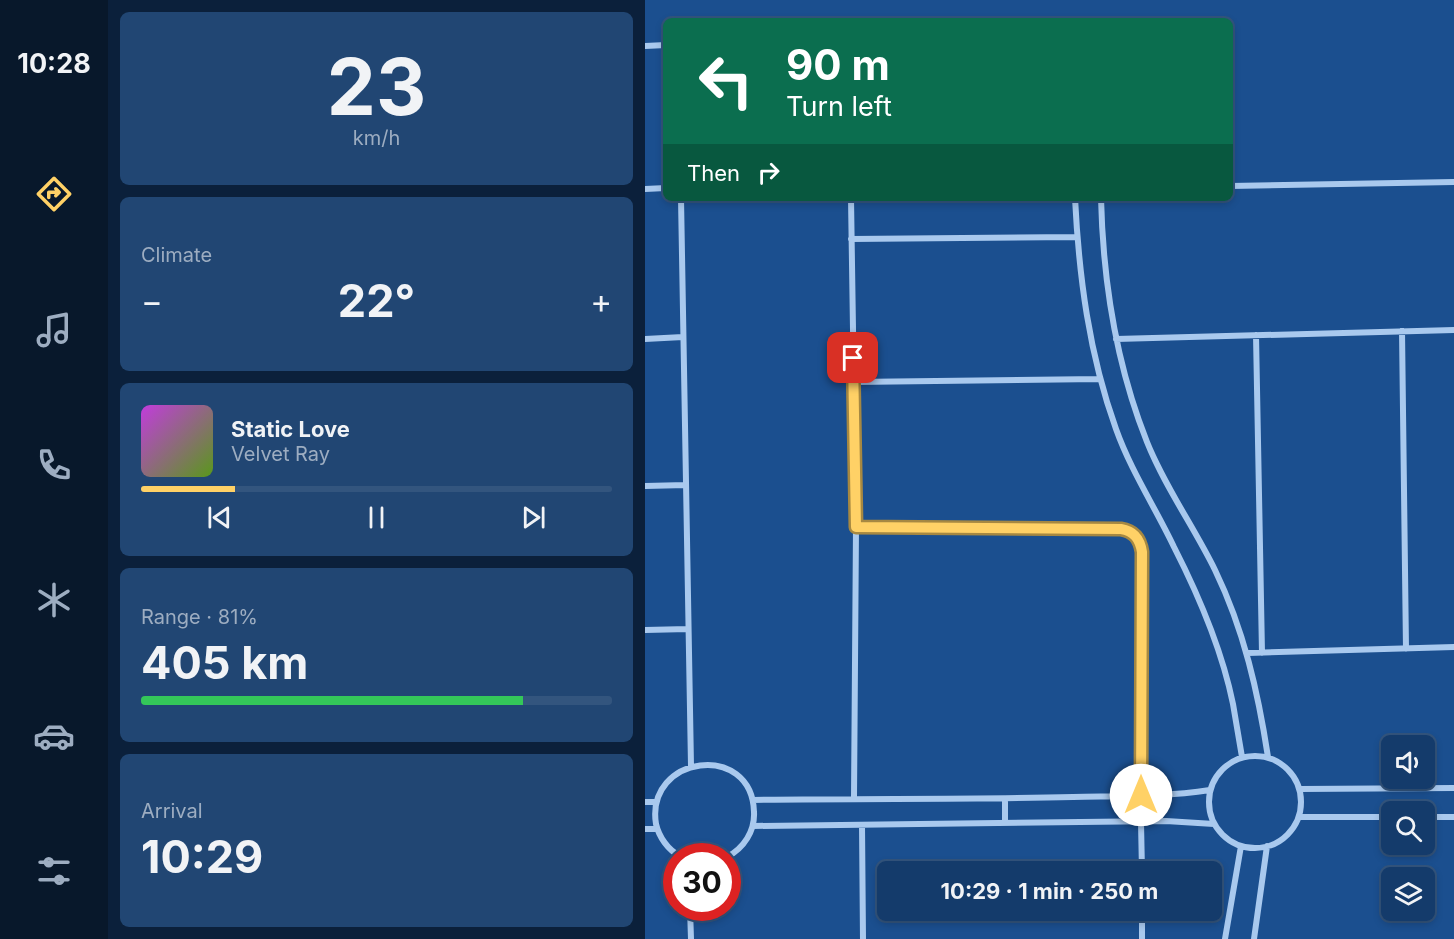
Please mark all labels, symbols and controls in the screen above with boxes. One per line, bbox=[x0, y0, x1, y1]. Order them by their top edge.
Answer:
text: 23 bbox=[327, 39, 426, 134]
text: 90 m bbox=[786, 39, 890, 90]
icon: left bbox=[687, 42, 765, 120]
text: 10:28 bbox=[17, 47, 91, 80]
text: Turn left bbox=[786, 90, 892, 123]
text: km/h bbox=[353, 126, 400, 150]
icon: right bbox=[752, 156, 785, 189]
text: Then bbox=[687, 160, 740, 186]
icon: directions bbox=[33, 173, 75, 215]
text: Climate bbox=[141, 243, 212, 267]
text: 22° bbox=[338, 273, 415, 328]
text: − bbox=[141, 281, 163, 321]
text: + bbox=[590, 281, 612, 321]
icon: music bbox=[33, 309, 75, 351]
pin bbox=[827, 332, 878, 383]
icon: arrive bbox=[836, 341, 869, 374]
text: Static Love bbox=[231, 416, 350, 442]
text: Velvet Ray bbox=[231, 442, 330, 466]
icon: phone bbox=[33, 444, 75, 486]
icon: previous bbox=[203, 501, 236, 534]
icon: pause bbox=[360, 501, 393, 534]
icon: next bbox=[517, 501, 550, 534]
icon: climate bbox=[33, 579, 75, 621]
text: Range · 81% bbox=[141, 605, 258, 629]
text: 405 km bbox=[141, 635, 308, 690]
icon: car bbox=[33, 715, 75, 757]
map controls bbox=[1381, 735, 1435, 921]
button: sound bbox=[1381, 735, 1435, 789]
position arrow bbox=[1109, 763, 1173, 827]
text: Arrival bbox=[141, 799, 203, 823]
button: search bbox=[1381, 801, 1435, 855]
text: 10:29 bbox=[141, 829, 263, 884]
speed limit sign: 30 bbox=[663, 843, 741, 921]
icon: filters bbox=[33, 850, 75, 892]
button: layers bbox=[1381, 867, 1435, 921]
text: 10:29 · 1 min · 250 m bbox=[941, 878, 1158, 904]

